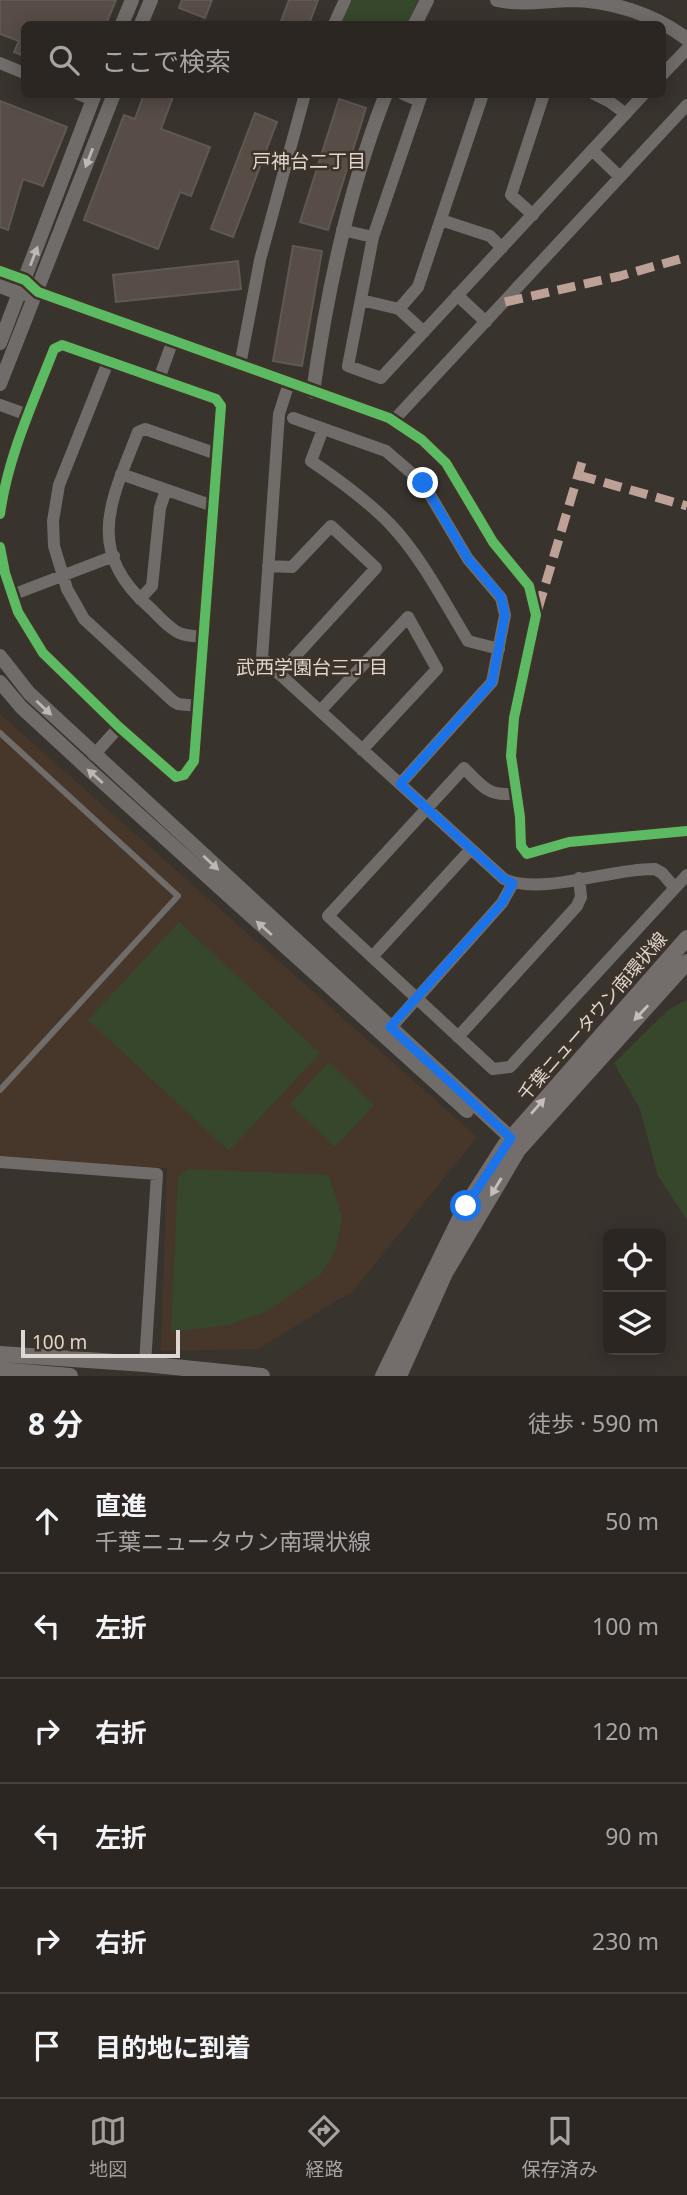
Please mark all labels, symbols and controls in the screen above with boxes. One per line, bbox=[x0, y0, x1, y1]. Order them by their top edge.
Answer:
search box bbox=[21, 21, 666, 98]
icon: search bbox=[45, 41, 83, 79]
text: ここで検索 bbox=[101, 43, 231, 79]
one-way arrow bbox=[84, 148, 95, 169]
district label: 戸神台二丁目 bbox=[252, 148, 366, 174]
one-way arrow bbox=[29, 246, 40, 267]
route end bbox=[407, 467, 438, 498]
district label: 武西学園台三丁目 bbox=[236, 654, 388, 680]
one-way arrow bbox=[36, 699, 53, 716]
one-way arrow bbox=[86, 768, 104, 784]
one-way arrow bbox=[202, 854, 219, 870]
one-way arrow bbox=[255, 920, 273, 936]
street label: 千葉ニュータウン南環状線 bbox=[512, 927, 672, 1105]
one-way arrow bbox=[633, 1004, 649, 1022]
one-way arrow bbox=[530, 1097, 545, 1114]
one-way arrow bbox=[490, 1177, 502, 1197]
route start bbox=[450, 1190, 481, 1221]
map controls bbox=[603, 1229, 666, 1355]
button: locate bbox=[603, 1229, 666, 1292]
button: layers bbox=[603, 1292, 666, 1355]
scale bar bbox=[21, 1327, 180, 1359]
text: 100 m bbox=[32, 1329, 87, 1355]
text: 8 分 bbox=[28, 1403, 83, 1444]
text: 徒歩 · 590 m bbox=[528, 1407, 659, 1439]
text: 直進 bbox=[95, 1487, 147, 1523]
icon: ahead bbox=[28, 1502, 66, 1540]
text: 50 m bbox=[605, 1505, 659, 1537]
text: 千葉ニュータウン南環状線 bbox=[95, 1525, 371, 1557]
icon: left bbox=[28, 1607, 66, 1645]
text: 左折 bbox=[95, 1609, 147, 1645]
text: 100 m bbox=[592, 1610, 659, 1642]
icon: right bbox=[28, 1712, 66, 1750]
text: 右折 bbox=[95, 1714, 147, 1750]
text: 120 m bbox=[592, 1715, 659, 1747]
icon: left bbox=[28, 1817, 66, 1855]
text: 左折 bbox=[95, 1819, 147, 1855]
text: 90 m bbox=[605, 1820, 659, 1852]
icon: right bbox=[28, 1922, 66, 1960]
text: 右折 bbox=[95, 1924, 147, 1960]
text: 230 m bbox=[592, 1925, 659, 1957]
icon: arrive bbox=[28, 2027, 66, 2065]
text: 目的地に到着 bbox=[95, 2029, 251, 2065]
tab: 地図 bbox=[89, 2112, 127, 2182]
tab: 経路 bbox=[305, 2112, 344, 2182]
tab: 保存済み bbox=[522, 2112, 598, 2182]

